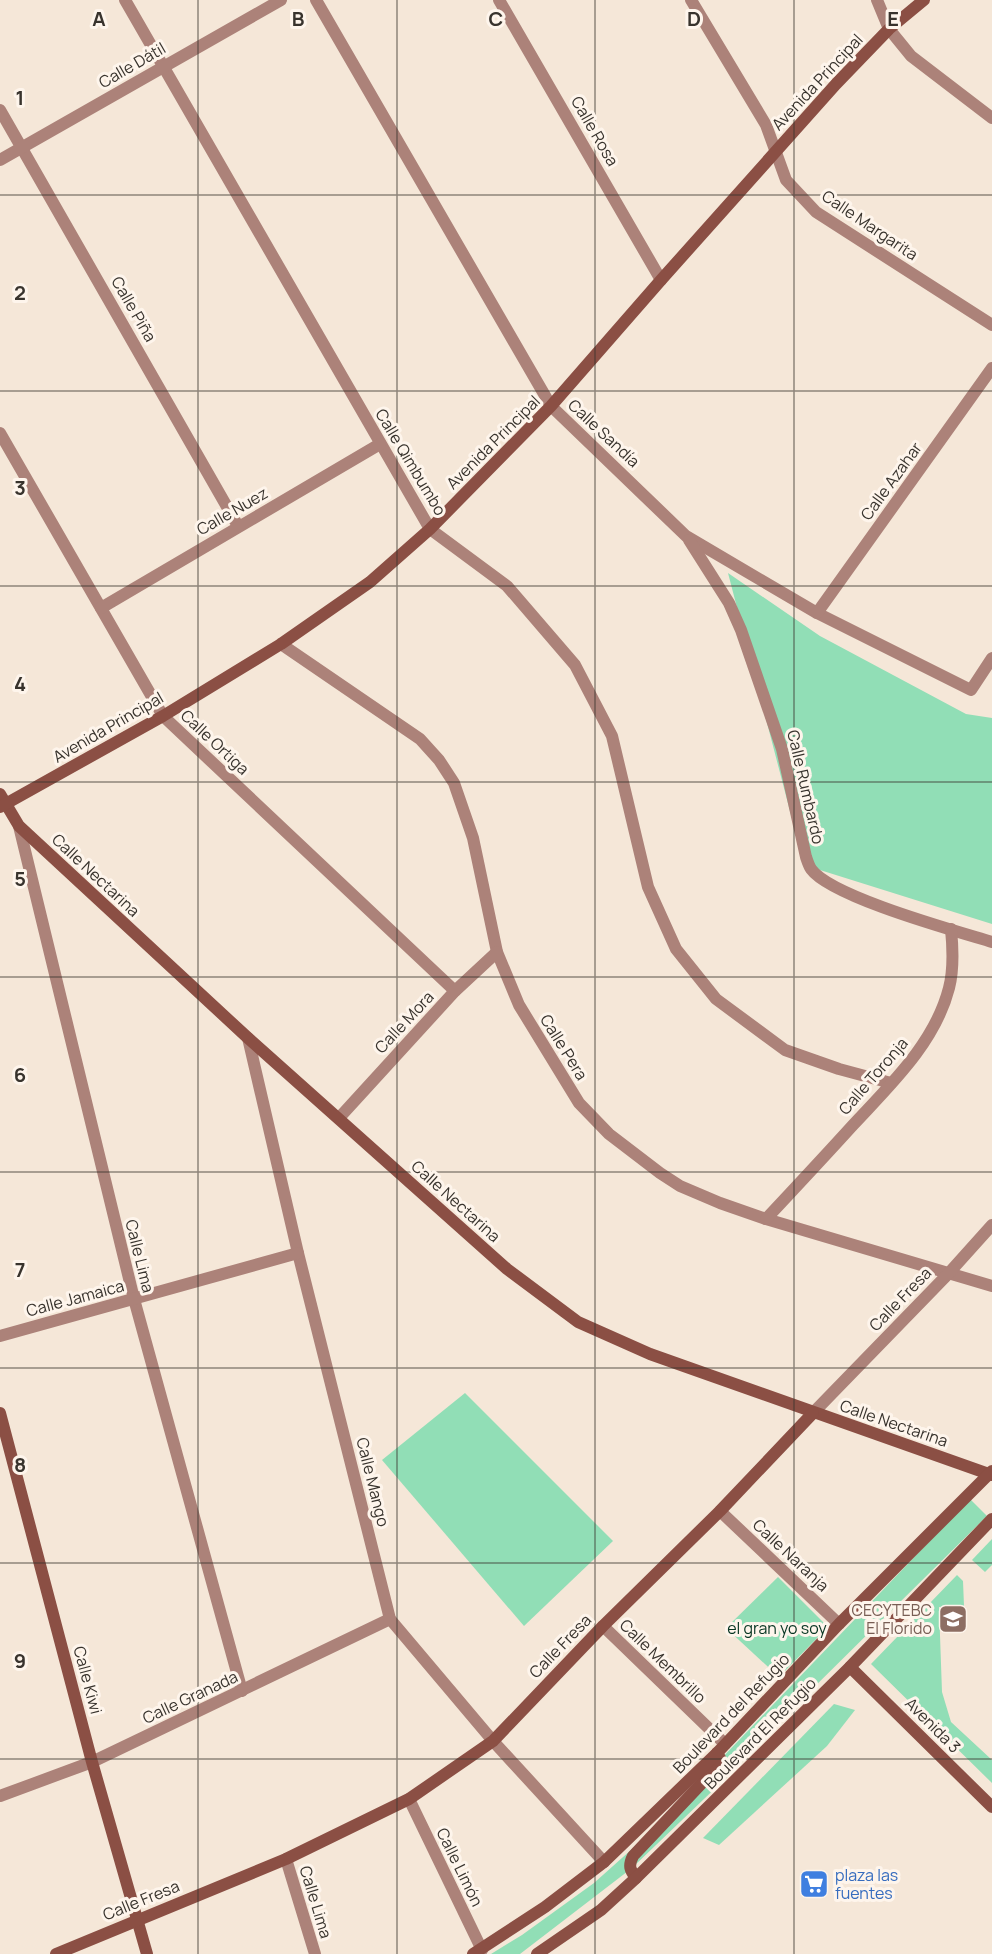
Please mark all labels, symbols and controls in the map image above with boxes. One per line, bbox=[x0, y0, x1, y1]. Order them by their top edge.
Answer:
text: A bbox=[92, 5, 106, 32]
text: B bbox=[292, 5, 305, 32]
text: C bbox=[489, 5, 503, 32]
text: D bbox=[687, 5, 701, 32]
text: E bbox=[887, 5, 899, 32]
street label: Avenida Principal bbox=[767, 29, 867, 135]
street label: Calle Dátil bbox=[95, 37, 169, 93]
text: 1 bbox=[16, 84, 24, 111]
street label: Calle Rosa bbox=[566, 92, 624, 170]
street label: Calle Margarita bbox=[818, 185, 922, 265]
street label: Calle Piña bbox=[106, 272, 162, 346]
text: 2 bbox=[14, 279, 26, 306]
street label: Avenida Principal bbox=[441, 390, 545, 494]
street label: Calle Sandía bbox=[563, 394, 645, 472]
street label: Calle Qimbumbo bbox=[370, 405, 452, 519]
street label: Calle Azahar bbox=[855, 437, 927, 524]
text: 3 bbox=[14, 474, 26, 501]
street label: Calle Nuez bbox=[192, 482, 272, 540]
text: 4 bbox=[14, 670, 26, 697]
street label: Avenida Principal bbox=[49, 686, 167, 768]
street label: Calle Ortiga bbox=[176, 705, 254, 779]
street label: Calle Rumbardo bbox=[782, 728, 830, 846]
street label: Calle Nectarina bbox=[47, 829, 145, 921]
text: 5 bbox=[14, 865, 26, 892]
street label: Calle Mora bbox=[369, 986, 439, 1058]
street label: Calle Pera bbox=[535, 1010, 593, 1084]
street label: Calle Toronja bbox=[833, 1033, 913, 1119]
text: 6 bbox=[14, 1061, 26, 1088]
street label: Calle Nectarina bbox=[407, 1155, 505, 1247]
street label: Calle Lima bbox=[120, 1217, 160, 1295]
text: 7 bbox=[15, 1256, 25, 1283]
street label: Calle Fresa bbox=[864, 1262, 936, 1336]
street label: Calle Jamaica bbox=[24, 1274, 126, 1322]
street label: Calle Nectarina bbox=[837, 1394, 951, 1452]
street label: Calle Mango bbox=[351, 1435, 395, 1529]
text: 8 bbox=[14, 1451, 26, 1478]
street label: Calle Naranja bbox=[748, 1514, 834, 1596]
place label: CECYTEBC El Florido bbox=[852, 1599, 932, 1639]
school or university icon: CECYTEBC El Florido bbox=[937, 1603, 969, 1635]
street label: Calle Fresa bbox=[524, 1609, 596, 1683]
street label: Calle Membrillo bbox=[615, 1614, 711, 1708]
park label: el gran yo soy bbox=[727, 1617, 827, 1639]
street label: Calle Kiwi bbox=[68, 1644, 108, 1716]
text: 9 bbox=[14, 1647, 26, 1674]
street label: Boulevard del Refugio bbox=[668, 1648, 794, 1778]
street label: Calle Granada bbox=[139, 1665, 241, 1729]
street label: Boulevard El Refugio bbox=[699, 1672, 821, 1794]
street label: Avenida 3 bbox=[900, 1692, 966, 1758]
street label: Calle Limón bbox=[432, 1824, 488, 1910]
street label: Calle Lima bbox=[295, 1863, 337, 1941]
place label: plaza las fuentes bbox=[835, 1864, 898, 1904]
supermarket icon: plaza las fuentes bbox=[798, 1868, 830, 1900]
street label: Calle Fresa bbox=[99, 1875, 183, 1925]

